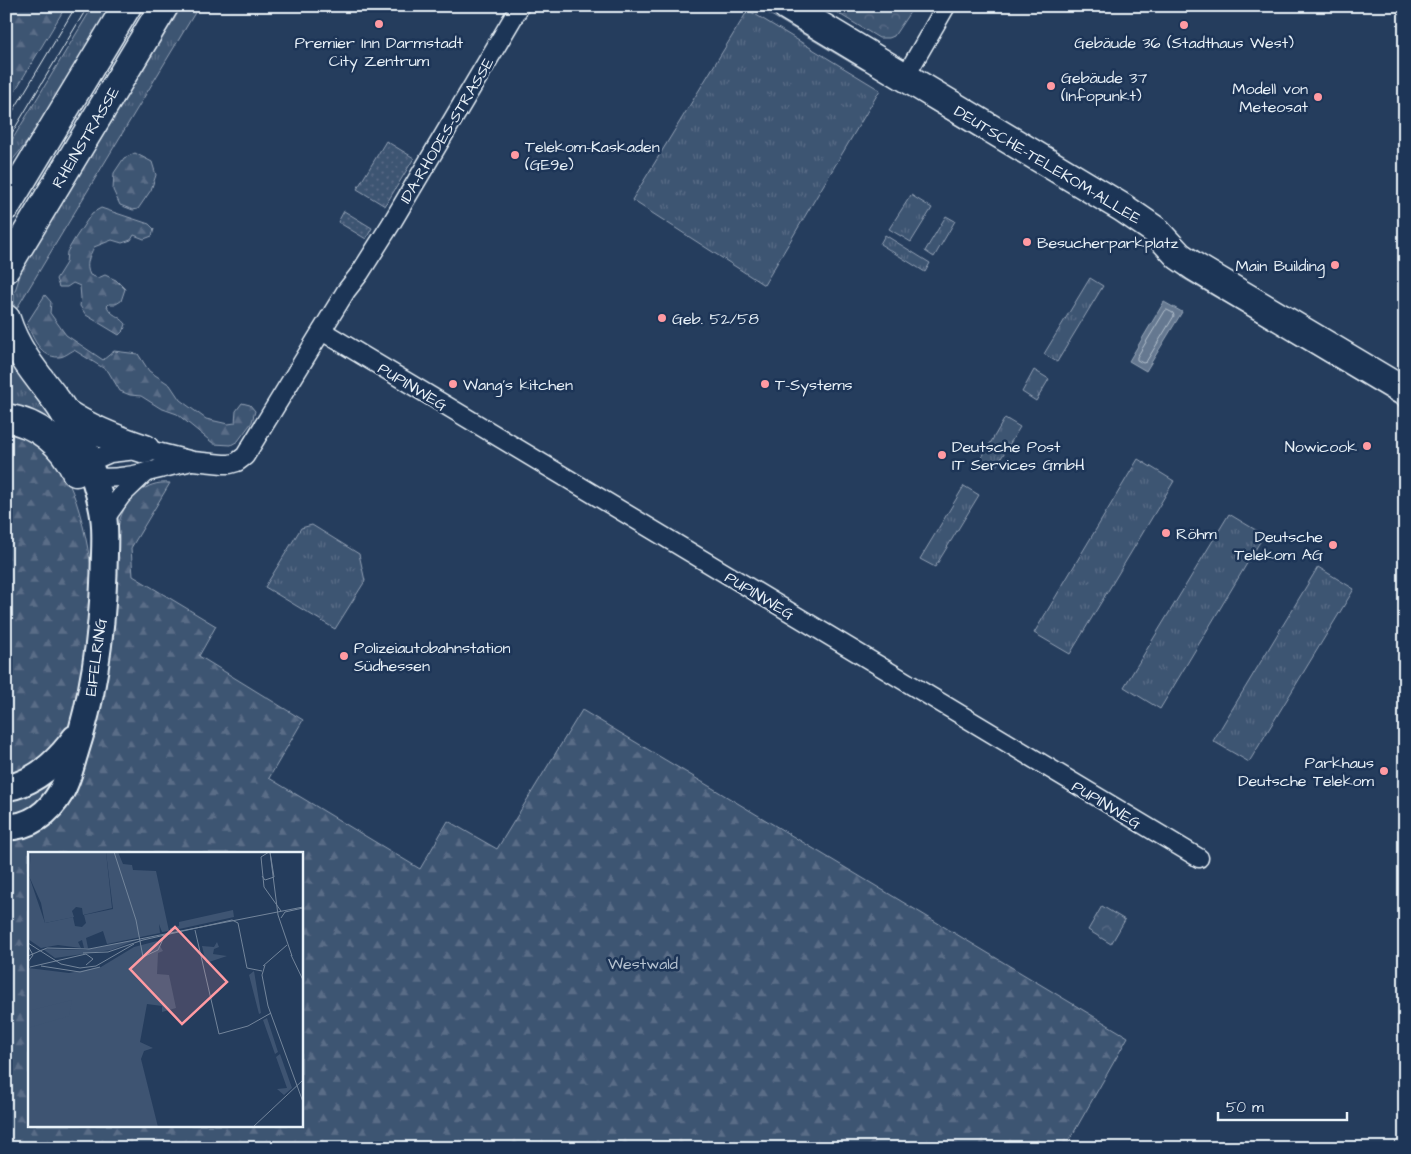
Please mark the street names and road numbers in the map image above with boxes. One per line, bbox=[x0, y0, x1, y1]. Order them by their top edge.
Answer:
street label: IDA-RHODES-STRASSE bbox=[394, 53, 500, 208]
street label: RHEINSTRASSE bbox=[47, 82, 125, 192]
street label: DEUTSCHE-TELEKOM-ALLEE bbox=[950, 100, 1146, 230]
street label: PUPINWEG bbox=[374, 357, 451, 416]
street label: PUPINWEG bbox=[721, 566, 798, 625]
street label: EIFELRING bbox=[80, 617, 112, 698]
street label: PUPINWEG bbox=[1068, 775, 1145, 834]

